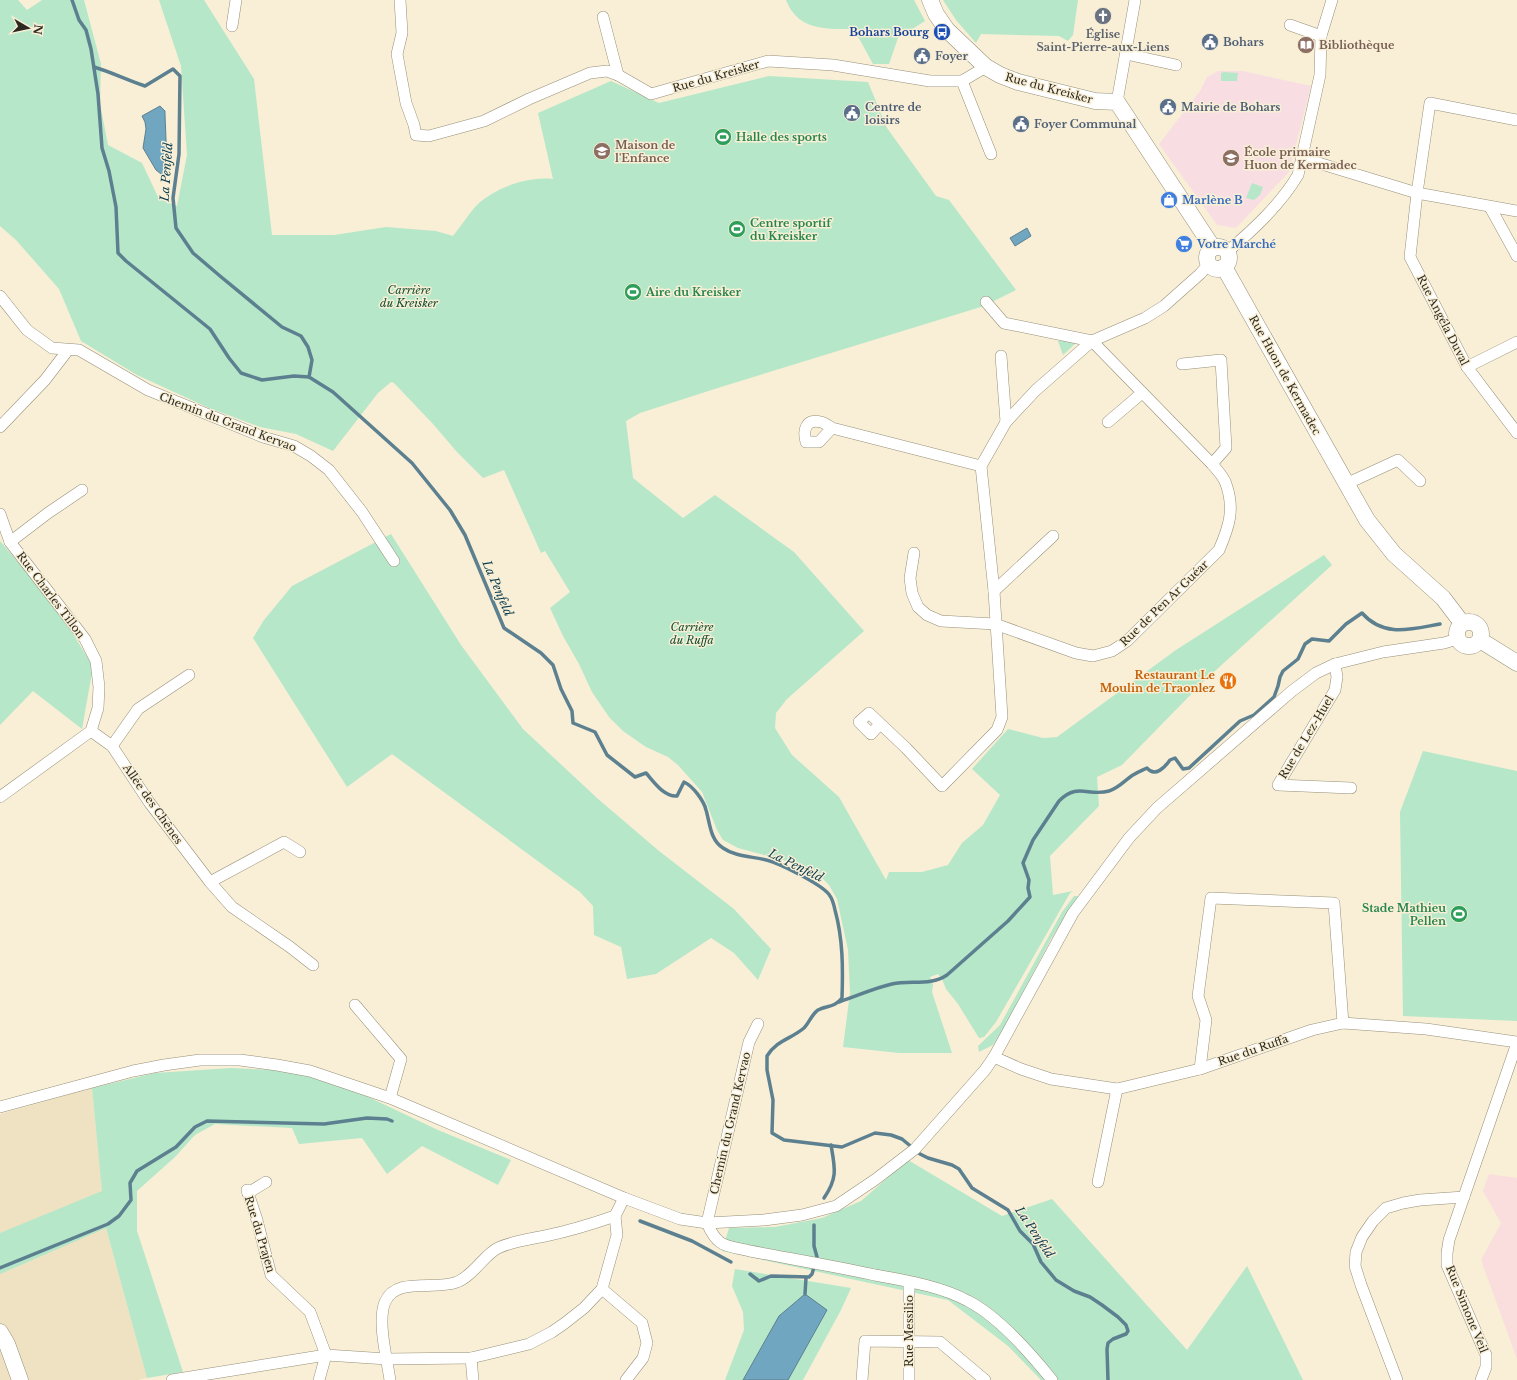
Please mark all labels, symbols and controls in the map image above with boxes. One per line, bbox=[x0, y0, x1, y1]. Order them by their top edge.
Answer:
church icon: Église Saint-Pierre-aux-Liens bbox=[1093, 6, 1113, 26]
north arrow bbox=[8, 8, 48, 48]
bus stop icon: Bohars Bourg bbox=[932, 22, 952, 42]
text: N bbox=[30, 23, 46, 36]
place label: Bohars Bourg bbox=[849, 25, 929, 39]
place label: Église Saint-Pierre-aux-Liens bbox=[1037, 27, 1169, 54]
public building icon: Bohars bbox=[1200, 32, 1220, 52]
place label: Bohars bbox=[1223, 35, 1264, 49]
library icon: Bibliothèque bbox=[1296, 35, 1316, 55]
place label: Bibliothèque bbox=[1319, 38, 1395, 52]
public building icon: Foyer bbox=[912, 46, 932, 66]
place label: Foyer bbox=[935, 49, 968, 63]
street label: Rue du Kreisker bbox=[671, 57, 762, 95]
street label: Rue du Kreisker bbox=[1004, 70, 1095, 107]
public building icon: Mairie de Bohars bbox=[1158, 97, 1178, 117]
place label: Centre de loisirs bbox=[865, 100, 922, 127]
place label: Mairie de Bohars bbox=[1181, 100, 1280, 114]
public building icon: Centre de loisirs bbox=[842, 103, 862, 123]
public building icon: Foyer Communal bbox=[1011, 114, 1031, 134]
place label: Foyer Communal bbox=[1034, 117, 1136, 131]
sports icon: Halle des sports bbox=[713, 127, 733, 147]
place label: Halle des sports bbox=[736, 130, 827, 144]
place label: Maison de l'Enfance bbox=[615, 138, 676, 165]
water label: La Penfeld bbox=[156, 141, 176, 203]
school or university icon: Maison de l'Enfance bbox=[592, 141, 612, 161]
place label: École primaire Huon de Kermadec bbox=[1244, 145, 1357, 172]
school or university icon: École primaire Huon de Kermadec bbox=[1221, 148, 1241, 168]
shop icon: Marlène B bbox=[1159, 190, 1179, 210]
place label: Marlène B bbox=[1182, 193, 1243, 207]
place label: Centre sportif du Kreisker bbox=[750, 216, 832, 243]
sports icon: Centre sportif du Kreisker bbox=[727, 219, 747, 239]
supermarket icon: Votre Marché bbox=[1174, 234, 1194, 254]
place label: Votre Marché bbox=[1196, 237, 1277, 251]
street label: Rue Angéla Duval bbox=[1414, 272, 1472, 368]
sports icon: Aire du Kreisker bbox=[623, 282, 643, 302]
park label: Carrière du Kreisker bbox=[380, 283, 439, 310]
place label: Aire du Kreisker bbox=[645, 285, 741, 299]
street label: Rue Huon de Kermadec bbox=[1246, 313, 1324, 438]
street label: Chemin du Grand Kervao bbox=[157, 389, 299, 455]
street label: Rue Charles Tillon bbox=[14, 549, 88, 642]
water label: La Penfeld bbox=[479, 557, 517, 619]
street label: Rue de Pen Ar Guéar bbox=[1117, 557, 1212, 649]
park label: Carrière du Ruffa bbox=[670, 620, 714, 647]
place label: Restaurant Le Moulin de Traonlez bbox=[1100, 668, 1216, 695]
restaurant icon: Restaurant Le Moulin de Traonlez bbox=[1218, 671, 1238, 691]
street label: Rue de Lez-Huel bbox=[1276, 692, 1337, 781]
street label: Allée des Chênes bbox=[119, 760, 186, 847]
water label: La Penfeld bbox=[765, 845, 827, 885]
place label: Stade Mathieu Pellen bbox=[1362, 901, 1446, 928]
sports icon: Stade Mathieu Pellen bbox=[1449, 904, 1469, 924]
street label: Rue du Ruffa bbox=[1216, 1031, 1291, 1069]
street label: Chemin du Grand Kervao bbox=[707, 1050, 753, 1196]
street label: Rue du Prajen bbox=[242, 1194, 278, 1274]
water label: La Penfeld bbox=[1012, 1202, 1058, 1261]
street label: Rue Simone Veil bbox=[1443, 1263, 1491, 1355]
street label: Rue Messilio bbox=[902, 1295, 916, 1367]

